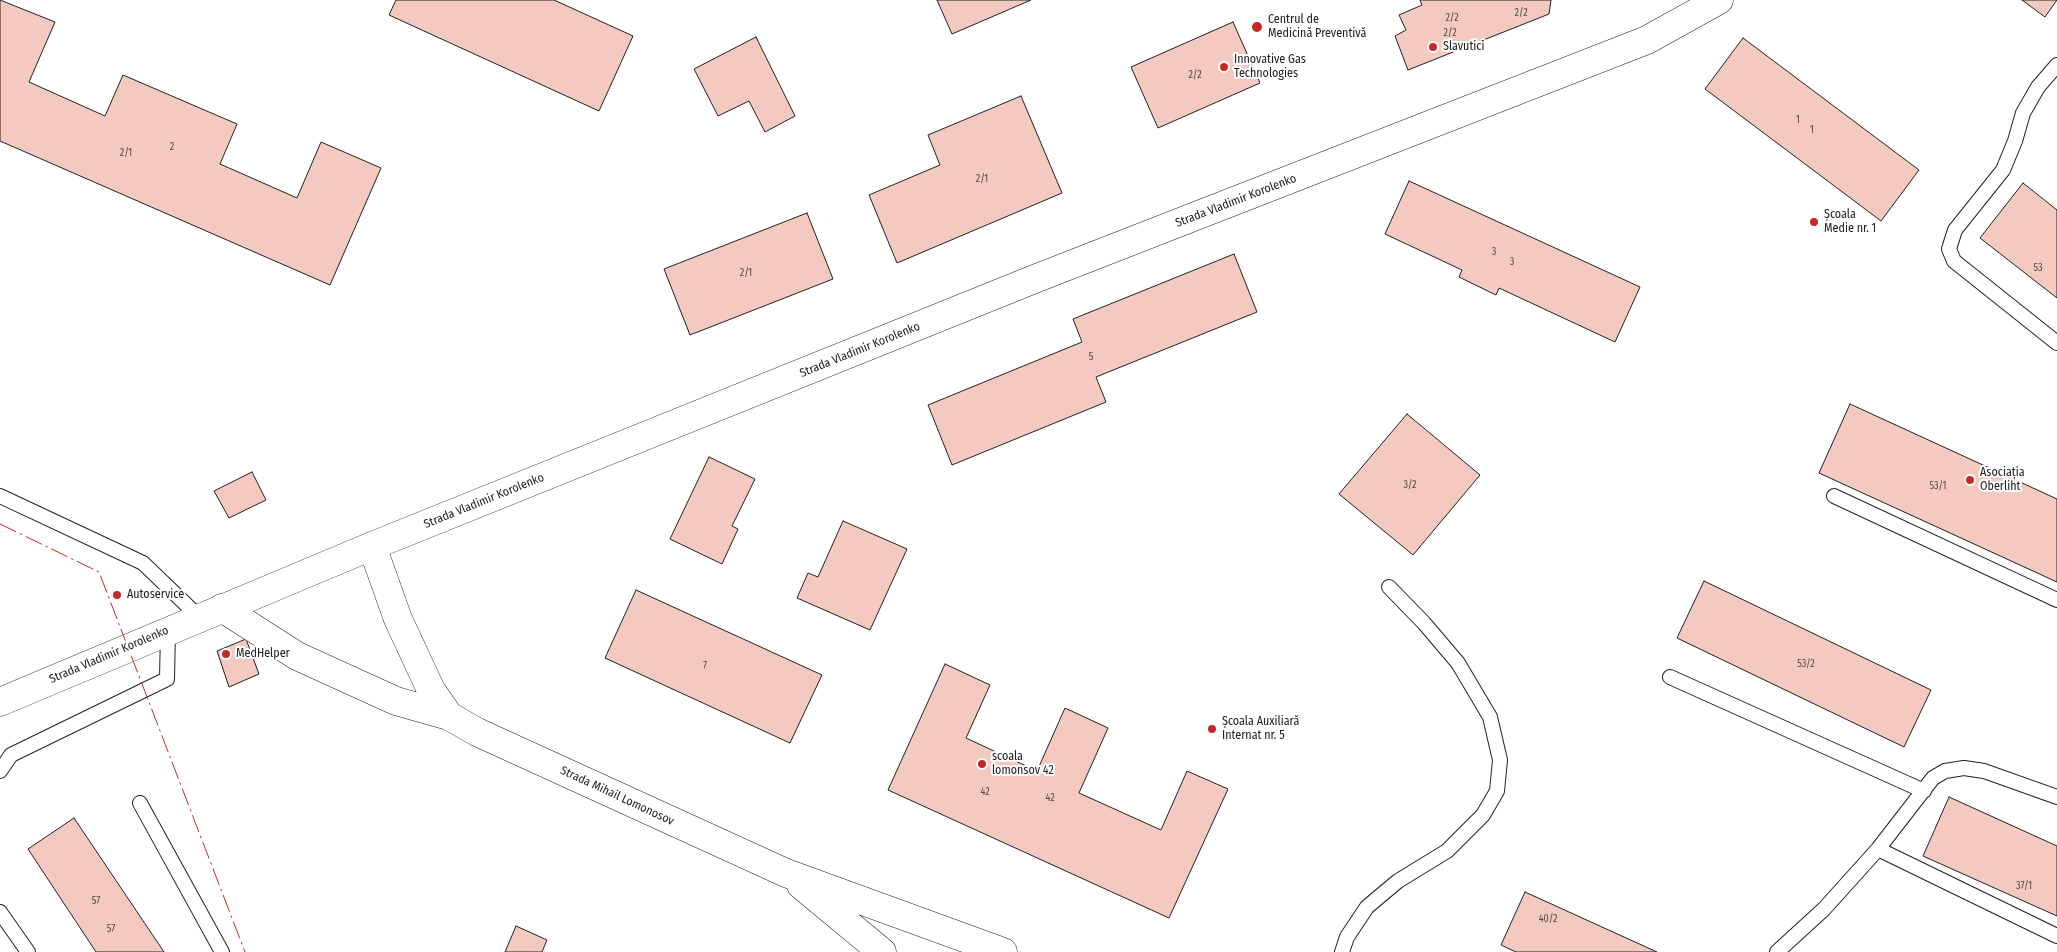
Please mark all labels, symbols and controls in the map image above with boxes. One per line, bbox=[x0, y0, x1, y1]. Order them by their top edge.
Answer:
house number: 2/2 bbox=[1514, 7, 1528, 19]
house number: 2/2 bbox=[1445, 12, 1459, 24]
place label: Centrul de Medicină Preventivă bbox=[1268, 13, 1366, 41]
marker: Centrul de Medicină Preventivă bbox=[1250, 20, 1264, 34]
house number: 2/2 bbox=[1443, 27, 1457, 39]
place label: Slavutici bbox=[1443, 40, 1484, 54]
marker: Slavutici bbox=[1427, 41, 1439, 53]
place label: Innovative Gas Technologies bbox=[1234, 53, 1306, 81]
marker: Innovative Gas Technologies bbox=[1218, 61, 1230, 73]
house number: 2/2 bbox=[1188, 69, 1202, 81]
house number: 1 bbox=[1796, 114, 1800, 126]
house number: 1 bbox=[1810, 124, 1814, 136]
house number: 2 bbox=[170, 141, 174, 153]
house number: 2/1 bbox=[120, 147, 132, 159]
street label: Strada Vladimir Korolenko bbox=[1174, 171, 1298, 231]
house number: 2/1 bbox=[976, 173, 988, 185]
place label: Școala Medie nr. 1 bbox=[1824, 208, 1876, 236]
marker: Școala Medie nr. 1 bbox=[1808, 216, 1820, 228]
house number: 3 bbox=[1492, 246, 1496, 258]
house number: 3 bbox=[1510, 256, 1514, 268]
house number: 53 bbox=[2033, 262, 2043, 274]
house number: 2/1 bbox=[740, 267, 752, 279]
street label: Strada Vladimir Korolenko bbox=[798, 319, 922, 381]
house number: 5 bbox=[1089, 351, 1093, 363]
place label: Asociația Oberliht bbox=[1980, 466, 2025, 494]
street label: Strada Vladimir Korolenko bbox=[422, 470, 546, 532]
marker: Asociația Oberliht bbox=[1964, 474, 1976, 486]
house number: 3/2 bbox=[1404, 479, 1416, 491]
house number: 53/1 bbox=[1930, 480, 1946, 492]
place label: Autoservice bbox=[127, 588, 184, 602]
marker: Autoservice bbox=[111, 589, 123, 601]
street label: Strada Vladimir Korolenko bbox=[47, 623, 171, 687]
place label: MedHelper bbox=[236, 647, 290, 661]
marker: MedHelper bbox=[220, 648, 232, 660]
house number: 53/2 bbox=[1797, 658, 1815, 670]
house number: 7 bbox=[703, 660, 707, 672]
place label: Școala Auxiliară Internat nr. 5 bbox=[1222, 715, 1299, 743]
marker: Școala Auxiliară Internat nr. 5 bbox=[1206, 723, 1218, 735]
place label: scoala lomonsov 42 bbox=[992, 750, 1054, 778]
marker: scoala lomonsov 42 bbox=[976, 758, 988, 770]
street label: Strada Mihail Lomonosov bbox=[558, 763, 676, 829]
house number: 42 bbox=[980, 786, 990, 798]
house number: 42 bbox=[1045, 792, 1055, 804]
house number: 37/1 bbox=[2016, 880, 2032, 892]
house number: 57 bbox=[92, 895, 100, 907]
house number: 40/2 bbox=[1539, 913, 1557, 925]
house number: 57 bbox=[107, 923, 115, 935]

